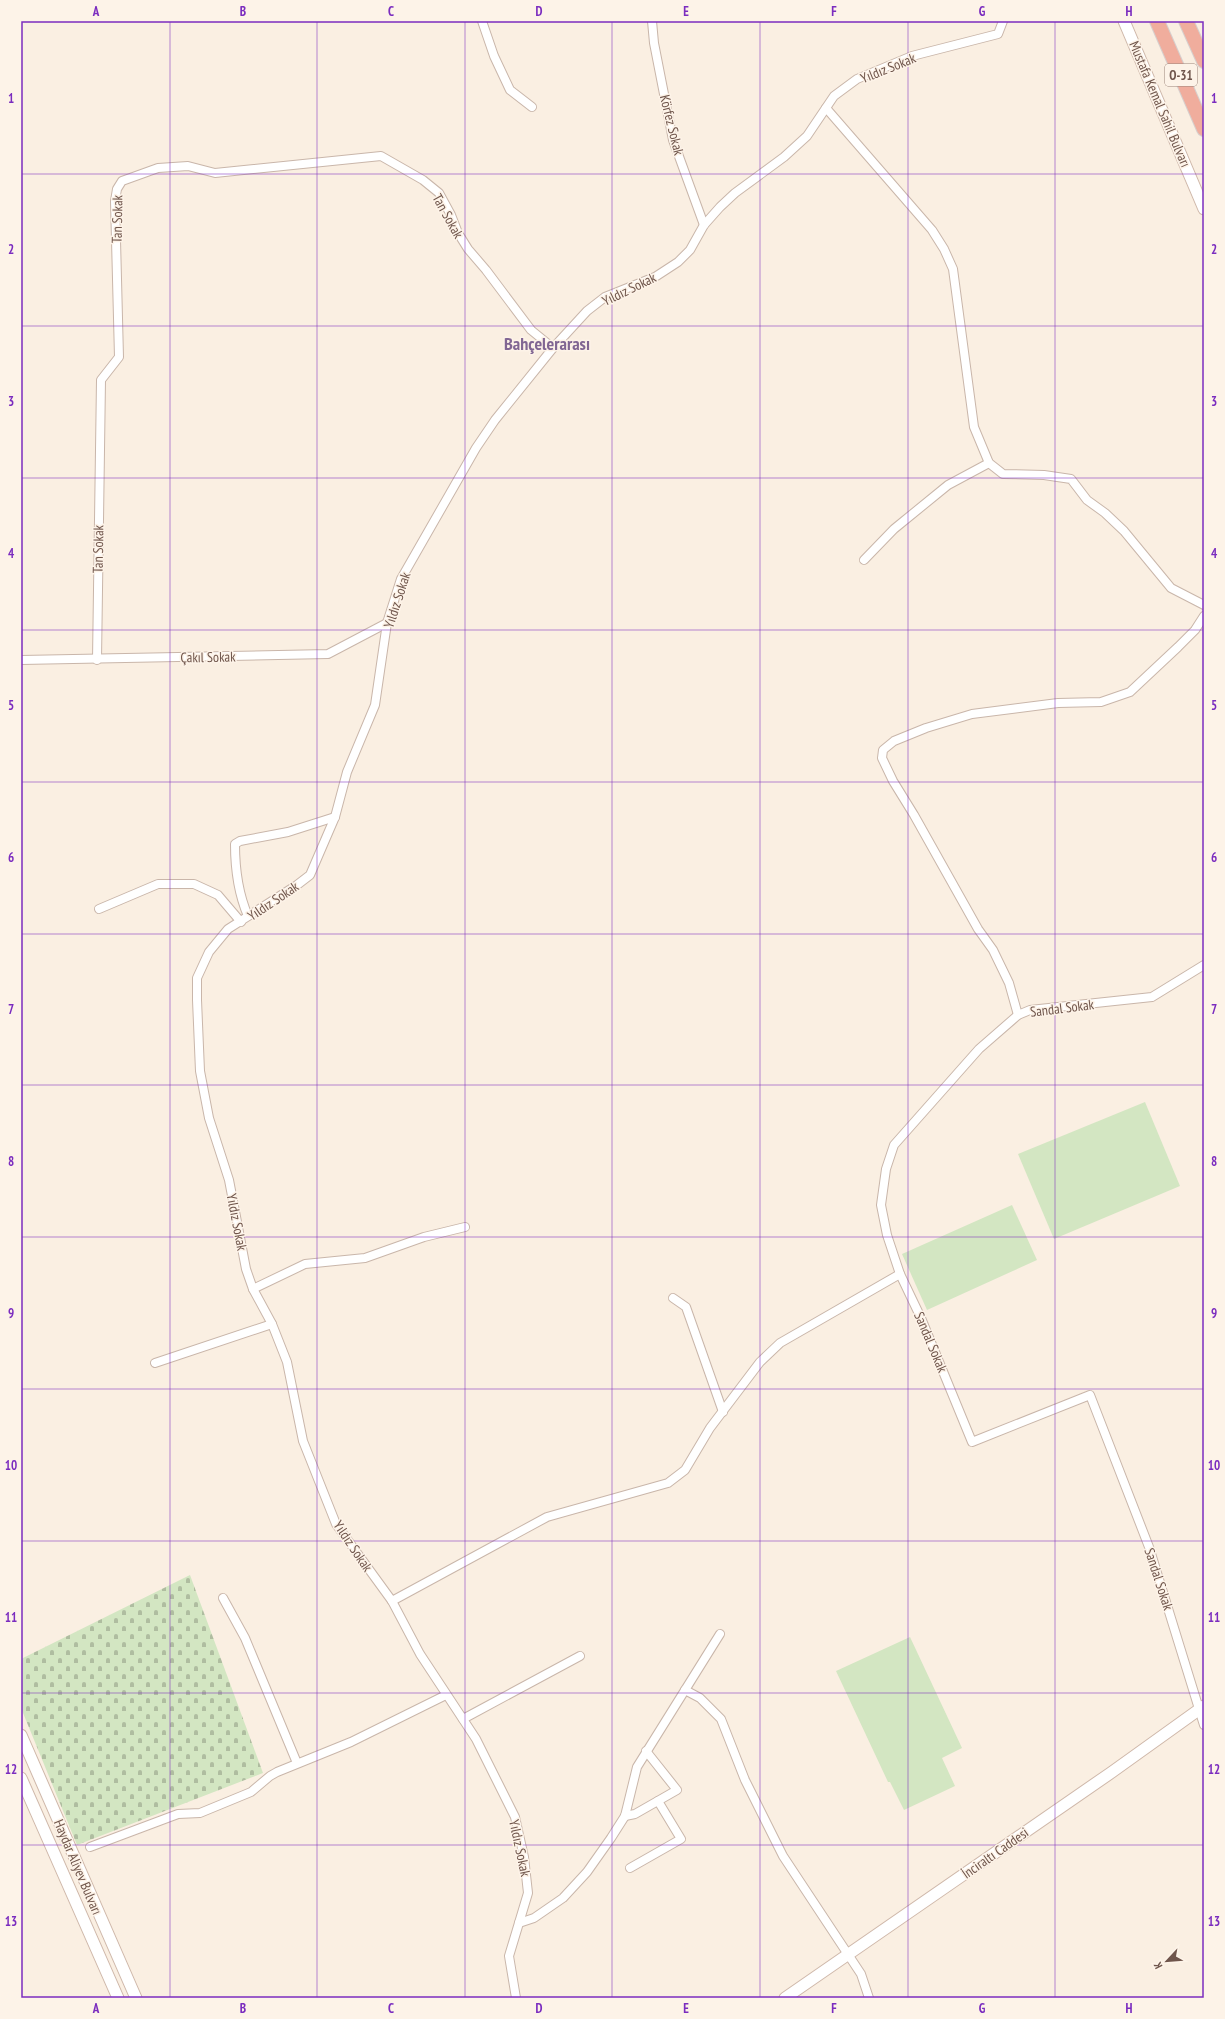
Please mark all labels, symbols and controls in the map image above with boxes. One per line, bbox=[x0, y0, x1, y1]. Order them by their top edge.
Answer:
text: A bbox=[92, 3, 100, 20]
text: B bbox=[240, 3, 246, 20]
text: C bbox=[388, 3, 394, 20]
text: D bbox=[536, 3, 543, 20]
text: E bbox=[683, 3, 689, 20]
text: F bbox=[831, 3, 837, 20]
text: G bbox=[979, 3, 986, 20]
text: H bbox=[1126, 3, 1133, 20]
street label: Mustafa Kemal Sahil Bulvarı bbox=[1125, 38, 1195, 170]
street label: Yıldız Sokak bbox=[858, 49, 919, 87]
road number: O-31 bbox=[1165, 64, 1197, 86]
text: 1 bbox=[8, 90, 14, 107]
text: 1 bbox=[1211, 90, 1217, 107]
street label: Körfez Sokak bbox=[656, 93, 688, 158]
street label: Tan Sokak bbox=[428, 191, 468, 242]
street label: Tan Sokak bbox=[108, 194, 126, 243]
text: 2 bbox=[8, 241, 14, 258]
text: 2 bbox=[1211, 241, 1217, 258]
street label: Yıldız Sokak bbox=[599, 268, 659, 310]
district label: Bahçelerarası bbox=[504, 332, 590, 355]
text: 3 bbox=[8, 393, 14, 410]
text: 3 bbox=[1211, 393, 1217, 410]
street label: Tan Sokak bbox=[89, 524, 107, 573]
text: 4 bbox=[8, 545, 15, 562]
text: 4 bbox=[1211, 545, 1218, 562]
street label: Yıldız Sokak bbox=[379, 569, 415, 630]
street label: Çakıl Sokak bbox=[180, 648, 236, 666]
text: 5 bbox=[8, 697, 14, 714]
text: 5 bbox=[1211, 697, 1217, 714]
text: 6 bbox=[8, 849, 14, 866]
text: 6 bbox=[1211, 849, 1217, 866]
street label: Yıldız Sokak bbox=[244, 877, 303, 925]
street label: Sandal Sokak bbox=[1029, 995, 1095, 1021]
text: 7 bbox=[8, 1001, 14, 1018]
text: 7 bbox=[1211, 1001, 1217, 1018]
text: 8 bbox=[8, 1153, 14, 1170]
text: 8 bbox=[1211, 1153, 1217, 1170]
street label: Yıldız Sokak bbox=[223, 1192, 251, 1253]
text: 9 bbox=[8, 1305, 14, 1322]
text: 9 bbox=[1211, 1305, 1217, 1322]
street label: Sandal Sokak bbox=[910, 1309, 952, 1376]
text: 10 bbox=[5, 1457, 17, 1474]
text: 10 bbox=[1208, 1457, 1220, 1474]
street label: Yıldız Sokak bbox=[329, 1517, 377, 1576]
street label: Sandal Sokak bbox=[1141, 1546, 1178, 1613]
text: 11 bbox=[5, 1609, 17, 1626]
text: 11 bbox=[1208, 1609, 1220, 1626]
text: 12 bbox=[5, 1761, 17, 1778]
text: 12 bbox=[1208, 1761, 1220, 1778]
street label: Haydar Aliyev Bulvarı bbox=[50, 1817, 106, 1917]
street label: Yıldız Sokak bbox=[505, 1818, 535, 1879]
street label: İnciraltı Caddesi bbox=[958, 1823, 1032, 1883]
text: 13 bbox=[5, 1913, 17, 1930]
text: 13 bbox=[1208, 1913, 1220, 1930]
north arrow bbox=[1147, 1941, 1187, 1981]
text: K bbox=[1150, 1959, 1166, 1971]
text: A bbox=[92, 2000, 100, 2017]
text: B bbox=[240, 2000, 246, 2017]
text: C bbox=[388, 2000, 394, 2017]
text: D bbox=[536, 2000, 543, 2017]
text: E bbox=[683, 2000, 689, 2017]
text: F bbox=[831, 2000, 837, 2017]
text: G bbox=[979, 2000, 986, 2017]
text: H bbox=[1126, 2000, 1133, 2017]

